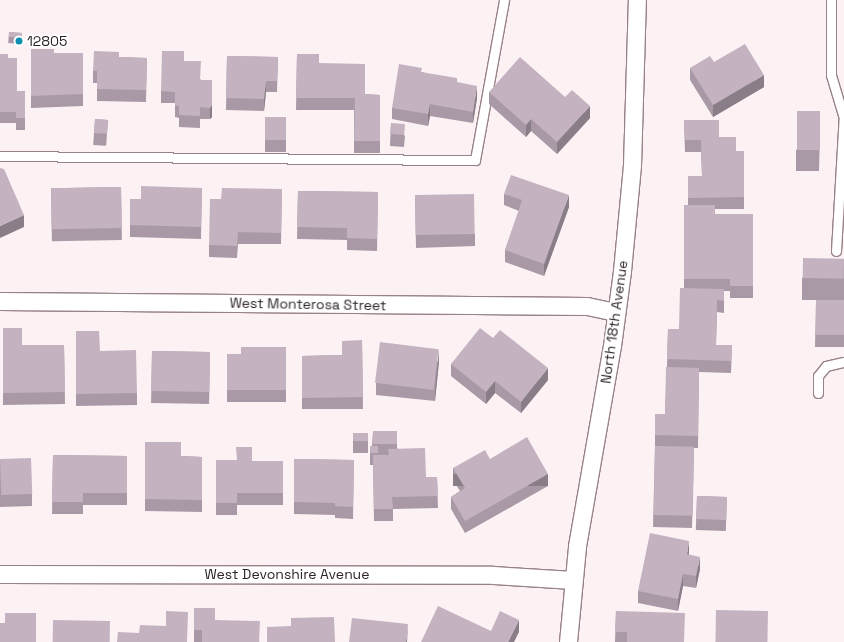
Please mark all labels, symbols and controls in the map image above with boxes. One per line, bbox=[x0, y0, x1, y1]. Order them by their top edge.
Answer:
place label: 12805 bbox=[27, 33, 67, 49]
marker: 12805 bbox=[14, 36, 24, 46]
street label: North 18th Avenue bbox=[597, 259, 631, 385]
street label: West Monterosa Street bbox=[230, 294, 386, 314]
street label: West Devonshire Avenue bbox=[204, 566, 370, 582]

